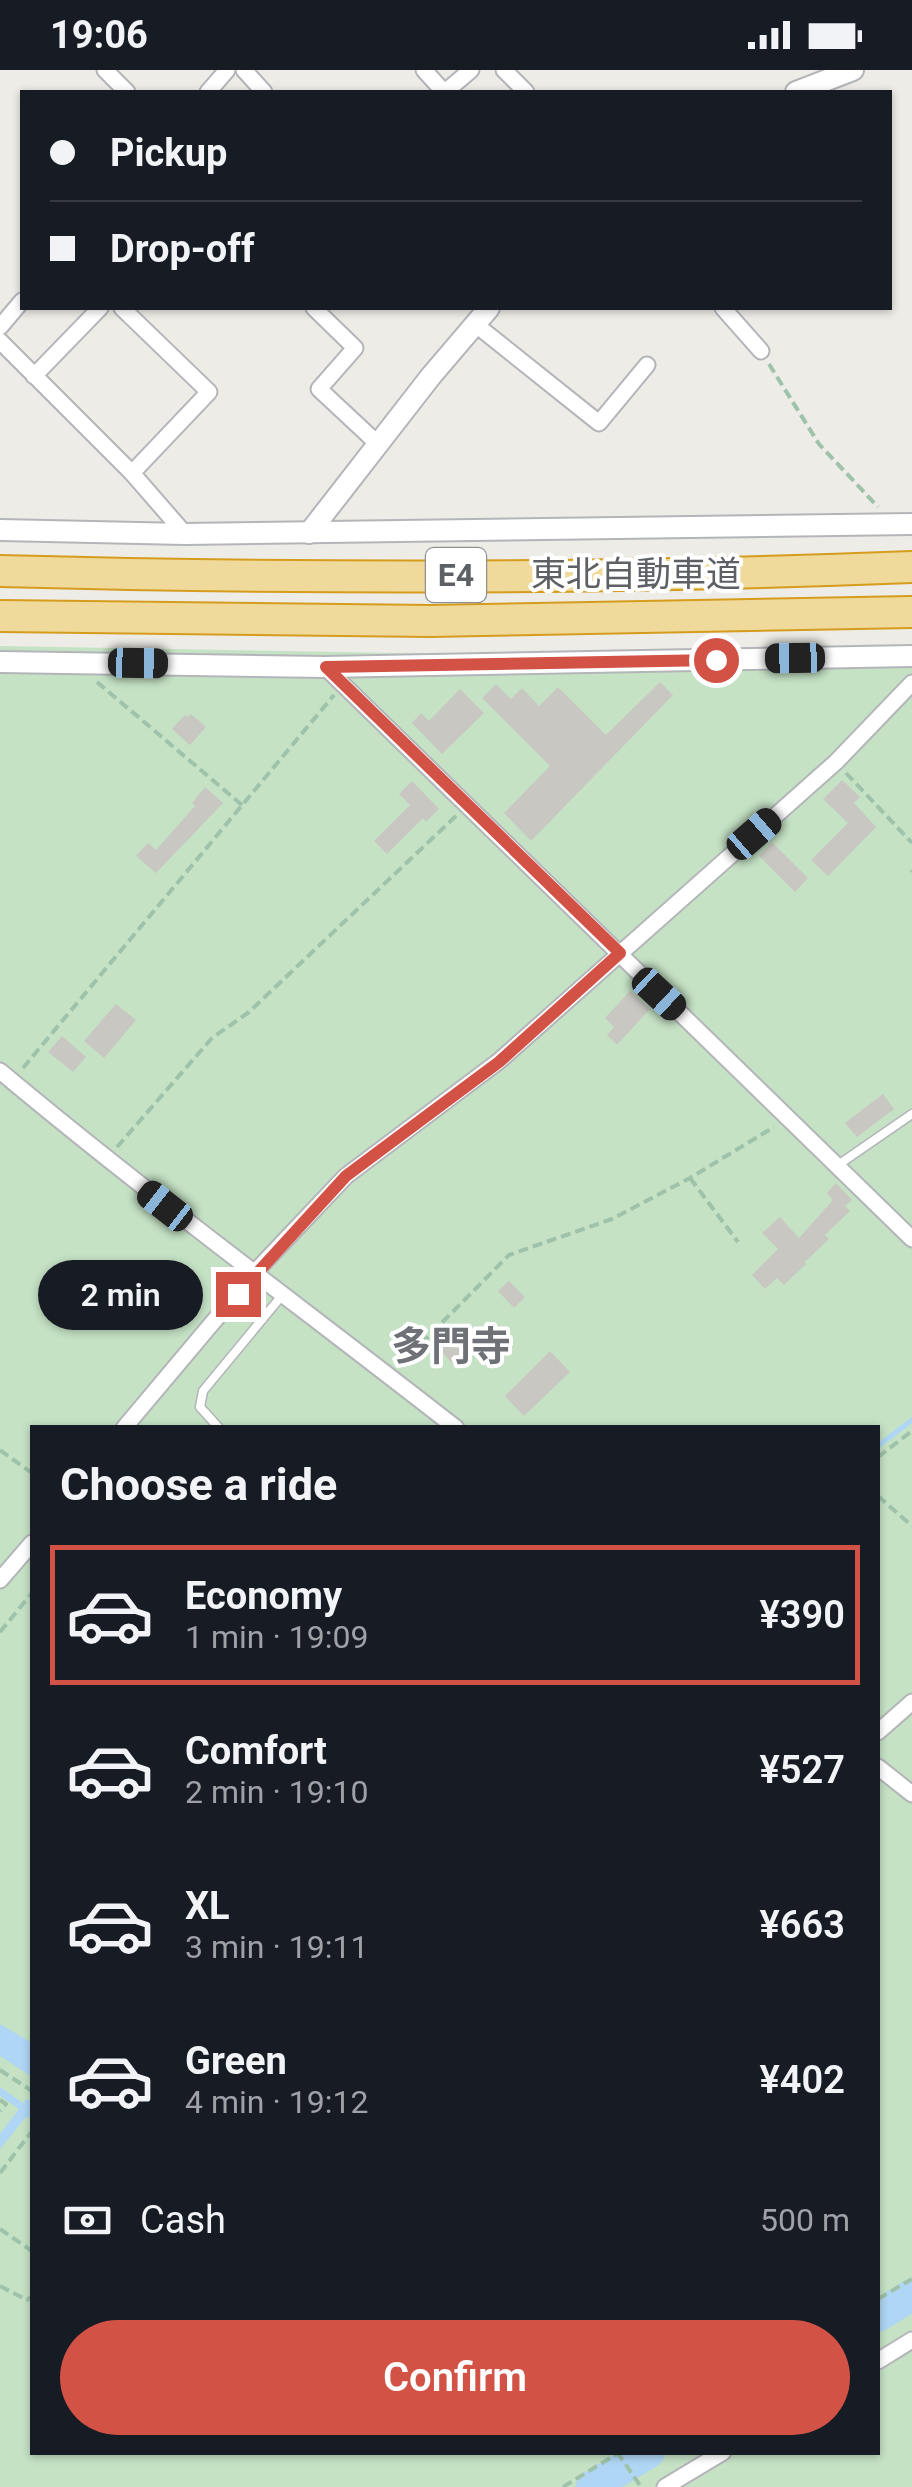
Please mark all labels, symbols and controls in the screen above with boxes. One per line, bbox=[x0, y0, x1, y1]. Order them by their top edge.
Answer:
text: 19:06 bbox=[50, 13, 148, 57]
text: Pickup bbox=[110, 131, 227, 175]
text: Drop-off bbox=[110, 227, 255, 271]
road number: E4 bbox=[426, 548, 486, 602]
street label: 東北自動車道 bbox=[531, 554, 741, 595]
route start bbox=[694, 638, 739, 683]
car bbox=[765, 642, 825, 674]
car bbox=[108, 647, 168, 679]
car bbox=[722, 803, 786, 865]
car bbox=[627, 963, 691, 1025]
car bbox=[132, 1176, 198, 1236]
callout: 2 min bbox=[38, 1259, 203, 1329]
route end bbox=[216, 1272, 261, 1317]
text: 2 min bbox=[80, 1276, 161, 1314]
district label: 多門寺 bbox=[391, 1323, 511, 1370]
text: Choose a ride bbox=[60, 1458, 337, 1511]
icon: car bbox=[65, 1570, 155, 1660]
text: Economy bbox=[185, 1574, 342, 1618]
text: ¥390 bbox=[760, 1593, 845, 1637]
text: 1 min · 19:09 bbox=[185, 1618, 368, 1656]
icon: car bbox=[65, 1725, 155, 1815]
text: Comfort bbox=[185, 1729, 327, 1773]
text: ¥527 bbox=[760, 1748, 845, 1792]
text: 2 min · 19:10 bbox=[185, 1773, 368, 1811]
icon: car bbox=[65, 1880, 155, 1970]
text: XL bbox=[185, 1884, 230, 1928]
text: ¥663 bbox=[760, 1903, 845, 1947]
text: 3 min · 19:11 bbox=[185, 1928, 368, 1966]
icon: car bbox=[65, 2035, 155, 2125]
text: Green bbox=[185, 2039, 287, 2083]
text: ¥402 bbox=[760, 2058, 845, 2102]
text: 4 min · 19:12 bbox=[185, 2083, 368, 2121]
icon: cash bbox=[60, 2193, 115, 2248]
text: Cash bbox=[140, 2198, 226, 2242]
text: 500 m bbox=[760, 2201, 850, 2239]
button: Confirm bbox=[60, 2320, 850, 2435]

